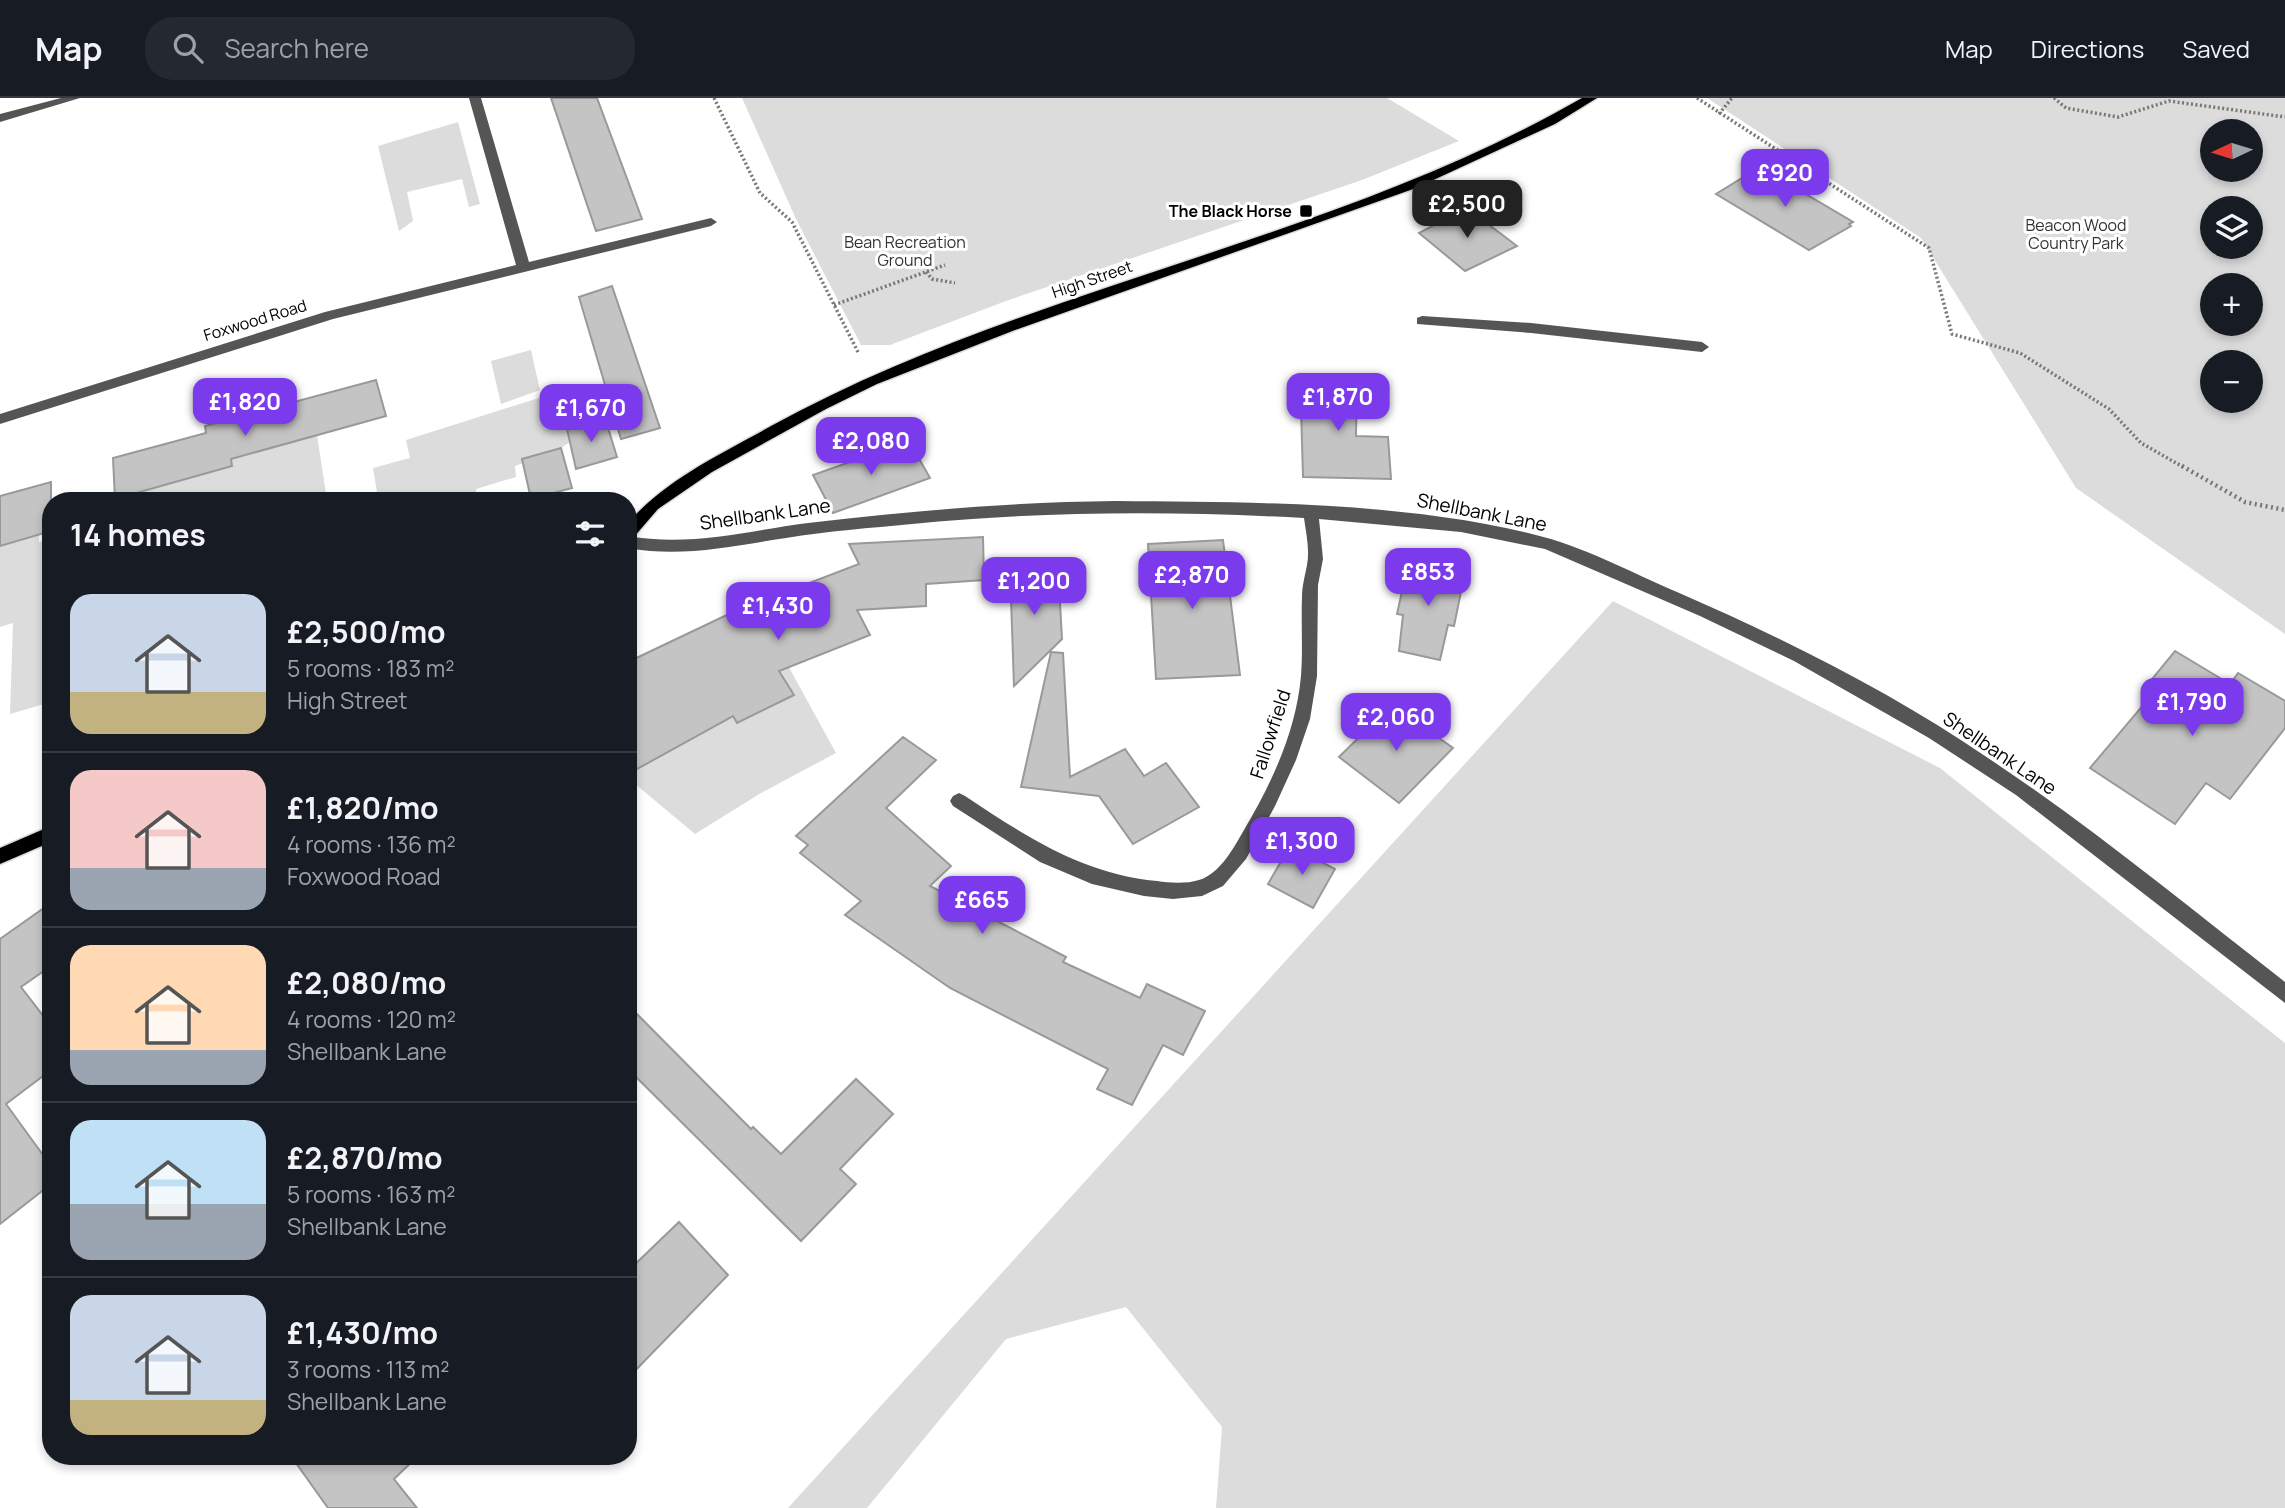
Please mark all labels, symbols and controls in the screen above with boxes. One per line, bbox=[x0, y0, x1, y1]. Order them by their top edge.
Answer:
search box bbox=[145, 17, 635, 80]
text: Map bbox=[35, 26, 103, 71]
icon: search bbox=[169, 29, 207, 67]
text: Search here bbox=[225, 30, 369, 66]
text: Map bbox=[1945, 32, 1993, 65]
text: Directions bbox=[2031, 32, 2144, 65]
text: Saved bbox=[2182, 32, 2250, 65]
north arrow bbox=[2200, 119, 2263, 182]
map controls bbox=[2200, 119, 2263, 413]
pin: £920 bbox=[1744, 150, 1826, 209]
text: £920 bbox=[1757, 156, 1813, 188]
pin: £2,500 bbox=[1410, 180, 1524, 240]
text: £2,500 bbox=[1428, 187, 1506, 219]
button: layers bbox=[2200, 196, 2263, 259]
place label: The Black Horse bbox=[1169, 200, 1292, 222]
marker: The Black Horse bbox=[1298, 203, 1314, 219]
park label: Beacon Wood Country Park bbox=[2025, 214, 2127, 254]
park label: Bean Recreation Ground bbox=[844, 231, 966, 271]
street label: High Street bbox=[1049, 255, 1135, 303]
button: + bbox=[2200, 273, 2263, 336]
street label: Foxwood Road bbox=[201, 294, 309, 346]
button: − bbox=[2200, 350, 2263, 413]
pin: £1,870 bbox=[1281, 374, 1395, 433]
pin: £1,820 bbox=[188, 378, 302, 438]
text: £1,870 bbox=[1303, 380, 1373, 412]
pin: £1,670 bbox=[534, 384, 648, 444]
text: £1,820 bbox=[209, 385, 281, 417]
text: £1,670 bbox=[556, 391, 626, 423]
pin: £2,080 bbox=[814, 418, 928, 477]
text: £2,080 bbox=[832, 424, 910, 456]
street label: Shellbank Lane bbox=[1415, 487, 1549, 537]
street label: Shellbank Lane bbox=[698, 492, 832, 536]
text: 14 homes bbox=[70, 514, 206, 555]
icon: filters bbox=[571, 515, 609, 553]
pin: £853 bbox=[1387, 548, 1469, 608]
pin: £2,870 bbox=[1135, 552, 1249, 611]
text: £853 bbox=[1401, 555, 1455, 587]
pin: £1,200 bbox=[977, 558, 1091, 617]
text: £2,870 bbox=[1154, 558, 1230, 590]
text: £1,200 bbox=[997, 564, 1071, 596]
pin: £1,430 bbox=[721, 582, 835, 642]
text: £1,430 bbox=[742, 589, 814, 621]
text: £2,500/mo bbox=[287, 611, 446, 652]
icon: home bbox=[126, 622, 210, 706]
text: 5 rooms · 183 m² bbox=[287, 652, 454, 684]
pin: £1,790 bbox=[2135, 678, 2249, 738]
text: High Street bbox=[287, 684, 408, 716]
text: £1,790 bbox=[2157, 685, 2227, 717]
street label: Fallowfield bbox=[1243, 686, 1297, 782]
pin: £2,060 bbox=[1339, 694, 1453, 753]
text: £2,060 bbox=[1357, 700, 1435, 732]
street label: Shellbank Lane bbox=[1938, 705, 2062, 801]
text: £1,820/mo bbox=[287, 787, 439, 828]
icon: home bbox=[126, 798, 210, 882]
pin: £1,300 bbox=[1245, 818, 1359, 877]
text: £1,300 bbox=[1266, 824, 1338, 856]
text: 4 rooms · 136 m² bbox=[287, 828, 456, 860]
text: Foxwood Road bbox=[287, 860, 441, 892]
pin: £665 bbox=[941, 876, 1023, 936]
text: £665 bbox=[954, 883, 1010, 915]
text: £2,080/mo bbox=[287, 962, 446, 1003]
icon: home bbox=[126, 973, 210, 1057]
text: 4 rooms · 120 m² bbox=[287, 1003, 456, 1035]
text: Shellbank Lane bbox=[287, 1035, 447, 1067]
text: £2,870/mo bbox=[287, 1137, 443, 1178]
icon: home bbox=[126, 1148, 210, 1232]
text: 5 rooms · 163 m² bbox=[287, 1178, 455, 1210]
text: Shellbank Lane bbox=[287, 1210, 447, 1242]
text: £1,430/mo bbox=[287, 1312, 438, 1353]
icon: home bbox=[126, 1323, 210, 1407]
text: 3 rooms · 113 m² bbox=[287, 1353, 450, 1385]
text: Shellbank Lane bbox=[287, 1385, 447, 1417]

